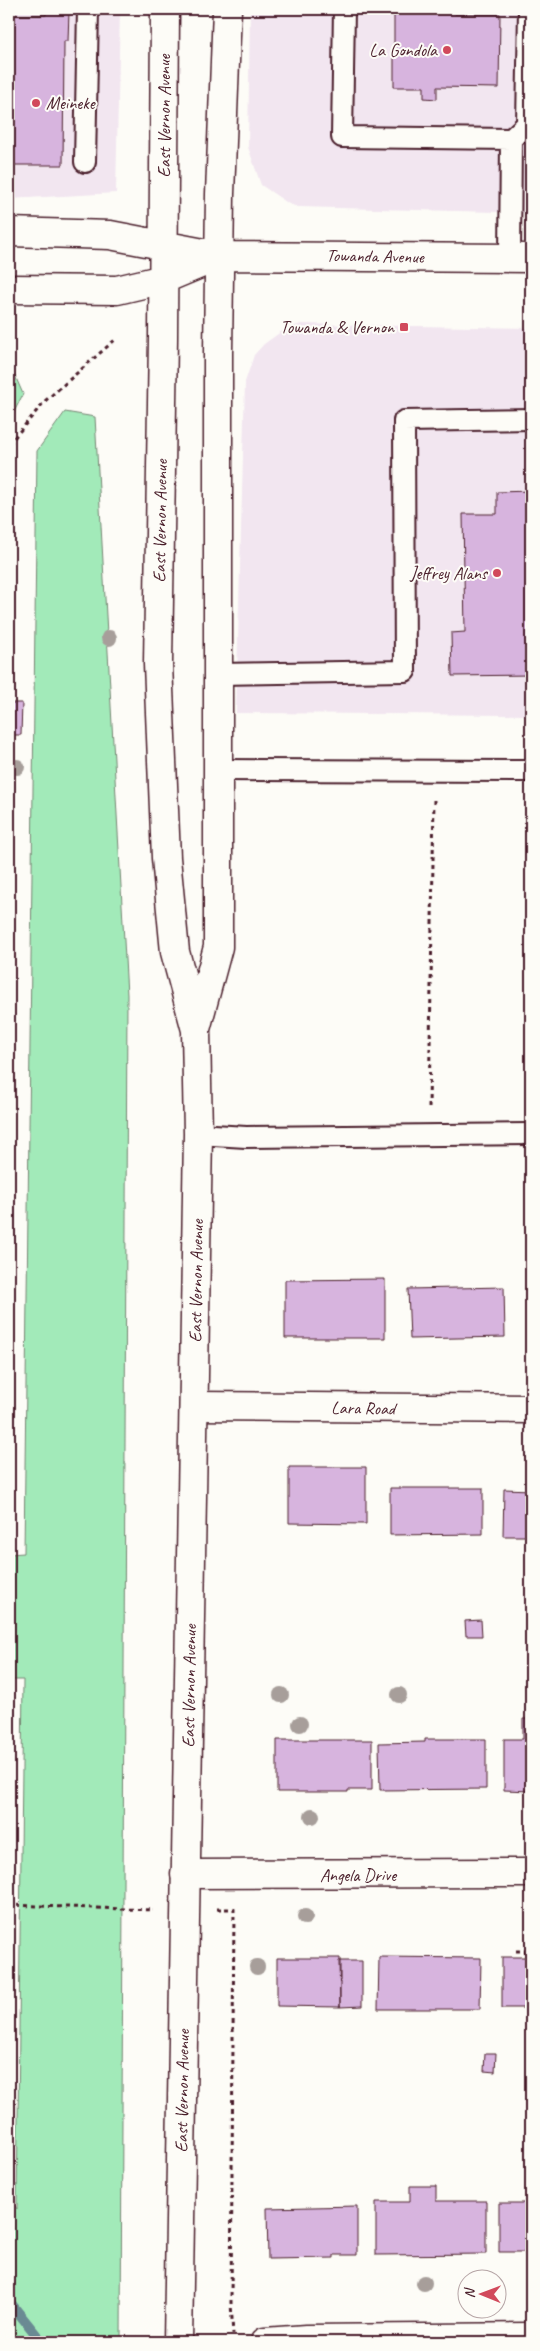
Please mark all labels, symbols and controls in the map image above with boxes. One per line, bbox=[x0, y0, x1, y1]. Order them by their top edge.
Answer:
place label: La Gondola bbox=[369, 39, 438, 61]
marker: La Gondola bbox=[441, 44, 453, 56]
street label: East Vernon Avenue bbox=[153, 53, 175, 177]
place label: Meineke bbox=[46, 92, 96, 114]
marker: Meineke bbox=[30, 97, 42, 109]
street label: Towanda Avenue bbox=[326, 244, 425, 268]
place label: Towanda & Vernon bbox=[280, 316, 395, 338]
marker: Towanda & Vernon bbox=[398, 321, 410, 333]
street label: East Vernon Avenue bbox=[148, 458, 172, 583]
place label: Jeffrey Alans bbox=[409, 562, 489, 584]
marker: Jeffrey Alans bbox=[491, 567, 503, 579]
street label: East Vernon Avenue bbox=[184, 1218, 208, 1343]
street label: Lara Road bbox=[331, 1396, 398, 1420]
street label: East Vernon Avenue bbox=[177, 1623, 201, 1748]
street label: Angela Drive bbox=[320, 1864, 397, 1886]
street label: East Vernon Avenue bbox=[170, 2028, 194, 2153]
north arrow bbox=[458, 2268, 508, 2318]
text: N bbox=[461, 2287, 478, 2298]

